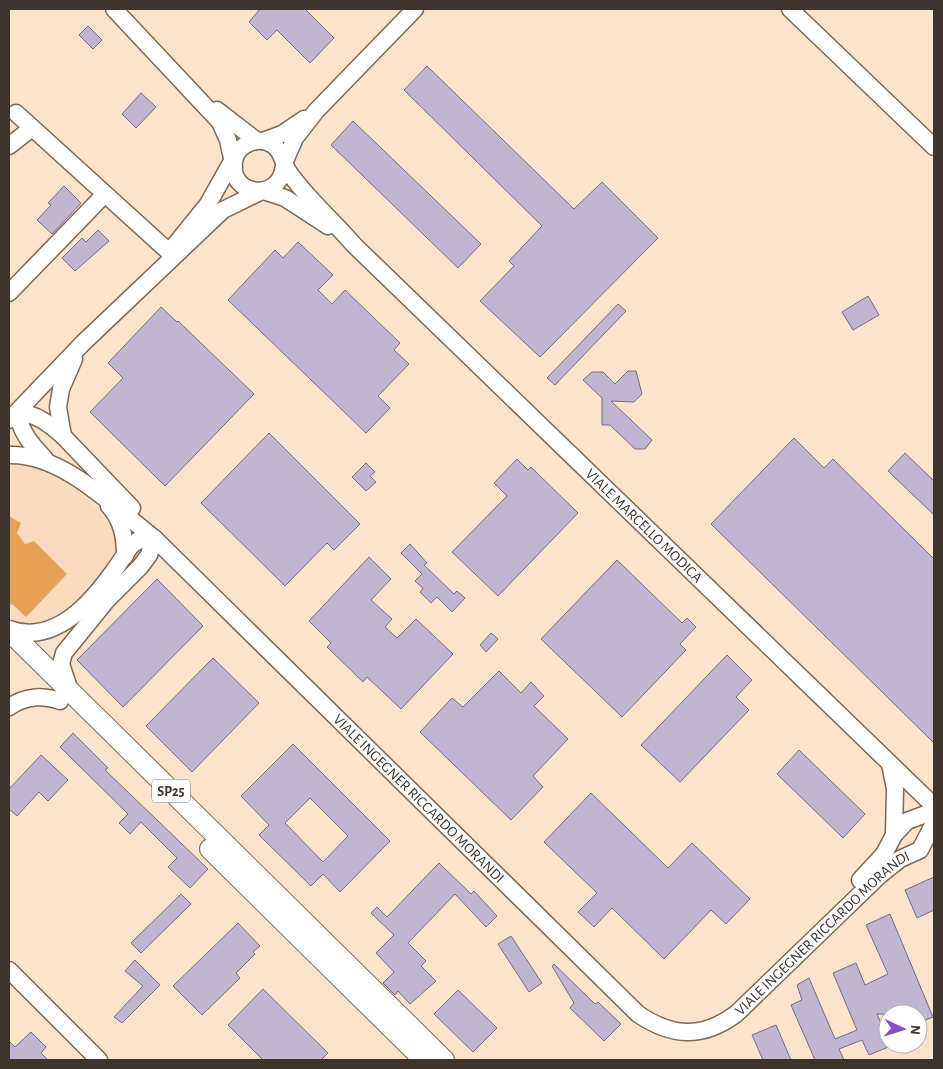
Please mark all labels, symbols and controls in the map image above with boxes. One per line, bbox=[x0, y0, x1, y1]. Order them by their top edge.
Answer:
street label: VIALE MARCELLO MODICA bbox=[582, 466, 705, 586]
street label: VIALE INGEGNER RICCARDO MORANDI bbox=[330, 712, 507, 886]
road number: SP25 bbox=[152, 779, 190, 802]
street label: VIALE INGEGNER RICCARDO MORANDI bbox=[733, 849, 912, 1018]
north arrow bbox=[878, 1004, 928, 1054]
text: N bbox=[908, 1024, 922, 1035]

